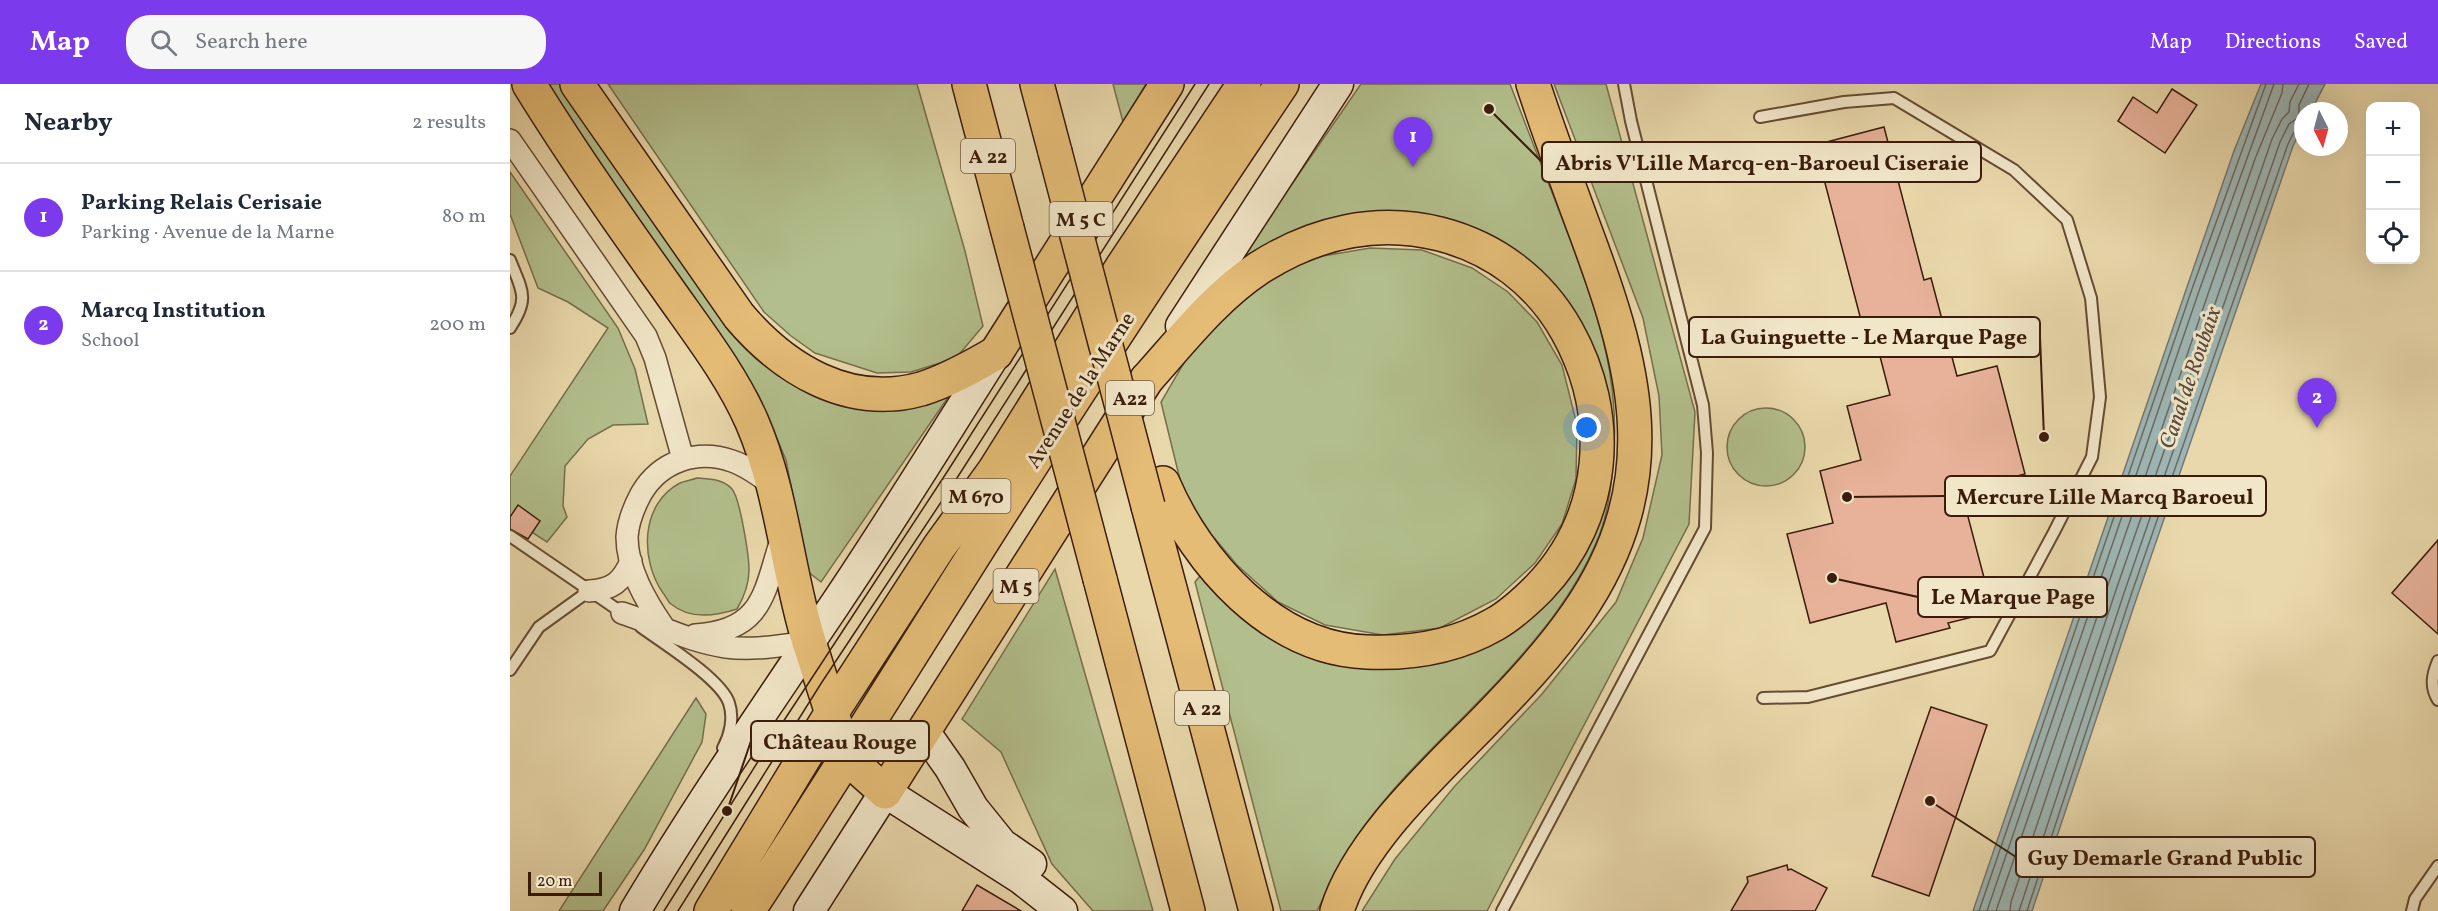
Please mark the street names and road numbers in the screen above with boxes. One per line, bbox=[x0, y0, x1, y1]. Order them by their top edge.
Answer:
road number: A 22 bbox=[961, 139, 1015, 173]
road number: M 5 C bbox=[1050, 202, 1112, 236]
street label: Avenue de la Marne bbox=[1020, 307, 1143, 475]
road number: A22 bbox=[1106, 381, 1154, 415]
road number: M 670 bbox=[942, 479, 1010, 513]
road number: M 5 bbox=[994, 569, 1038, 603]
road number: A 22 bbox=[1175, 691, 1229, 725]

